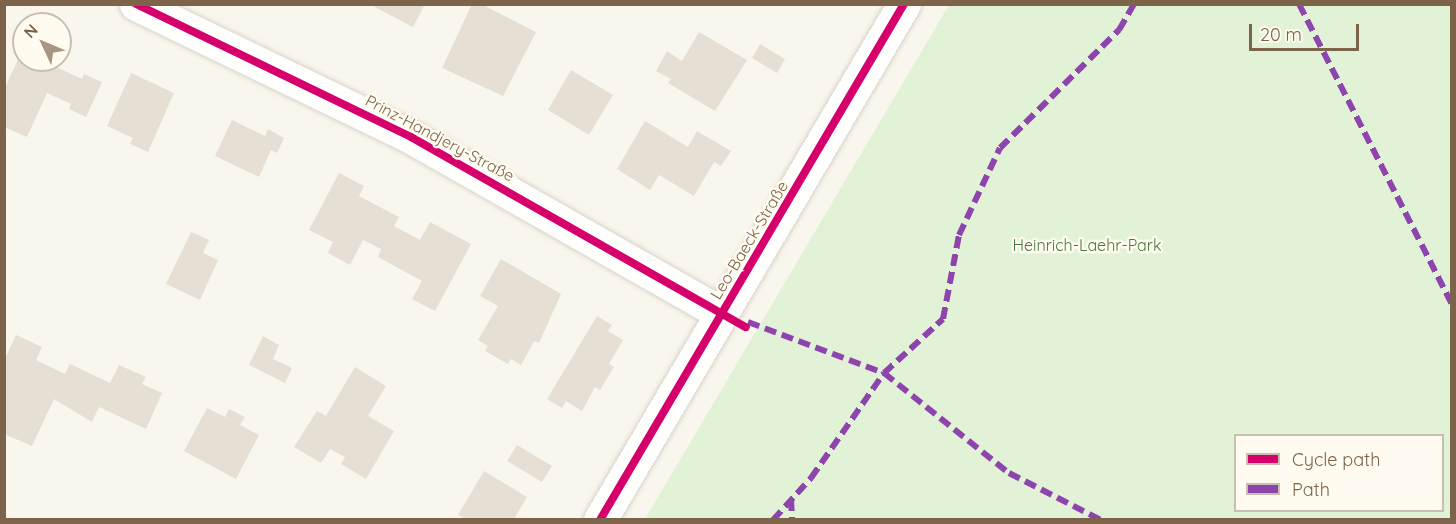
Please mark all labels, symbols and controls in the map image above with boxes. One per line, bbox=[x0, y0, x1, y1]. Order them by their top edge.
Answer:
north arrow bbox=[12, 12, 72, 72]
scale bar bbox=[1252, 12, 1362, 50]
text: N bbox=[19, 20, 42, 42]
text: 20 m bbox=[1260, 23, 1302, 46]
street label: Prinz-Handjery-Straße bbox=[362, 91, 518, 185]
street label: Leo-Baeck-Straße bbox=[706, 177, 792, 303]
park label: Heinrich-Laehr-Park bbox=[1012, 235, 1162, 255]
legend bbox=[1234, 434, 1444, 512]
text: Cycle path bbox=[1292, 448, 1380, 471]
text: Path bbox=[1292, 478, 1330, 501]

